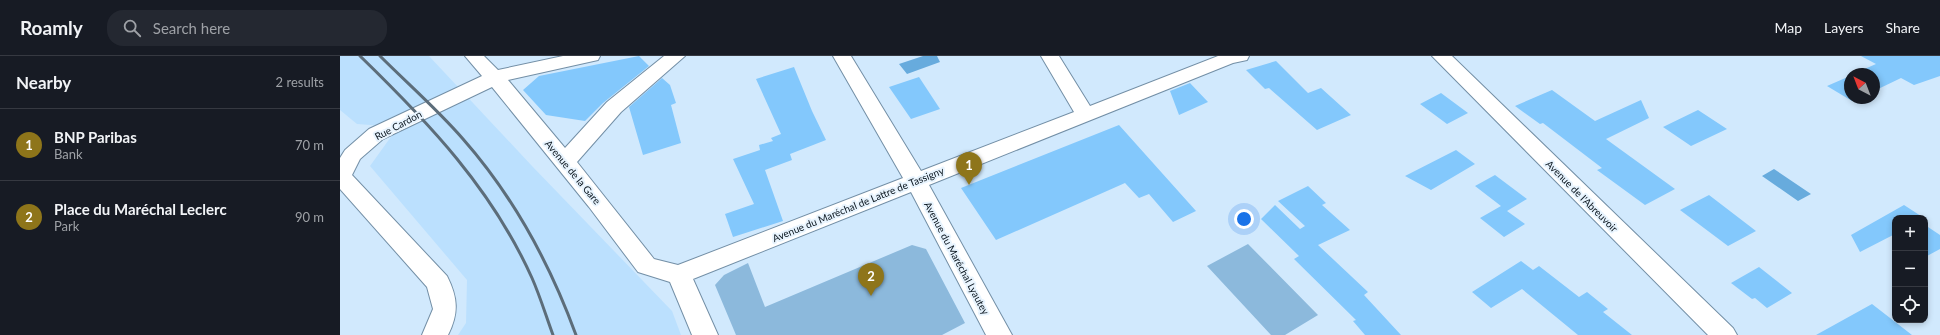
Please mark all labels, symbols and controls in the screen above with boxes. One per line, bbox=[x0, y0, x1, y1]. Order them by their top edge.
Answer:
search box bbox=[107, 10, 387, 46]
text: Roamly bbox=[20, 16, 83, 39]
icon: search bbox=[121, 17, 143, 39]
text: Search here bbox=[153, 19, 230, 37]
text: Map bbox=[1774, 19, 1802, 36]
text: Layers bbox=[1824, 19, 1864, 36]
text: Share bbox=[1886, 19, 1920, 36]
north arrow bbox=[1844, 68, 1880, 104]
text: Nearby bbox=[16, 72, 71, 93]
text: 2 results bbox=[276, 74, 324, 90]
street label: Rue Cardon bbox=[372, 108, 424, 142]
text: BNP Paribas bbox=[54, 128, 137, 146]
text: 1 bbox=[25, 137, 33, 153]
text: 70 m bbox=[295, 137, 324, 153]
street label: Avenue de la Gare bbox=[543, 138, 603, 206]
text: Bank bbox=[54, 146, 83, 162]
pin: 1 bbox=[956, 152, 982, 185]
street label: Avenue de l'Abreuvoir bbox=[1544, 158, 1621, 235]
street label: Avenue du Maréchal de Lattre de Tassigny bbox=[771, 164, 946, 244]
street label: Avenue du Maréchal Lyautey bbox=[922, 199, 992, 317]
text: Place du Maréchal Leclerc bbox=[54, 200, 227, 218]
text: 2 bbox=[25, 209, 33, 225]
text: 90 m bbox=[295, 209, 324, 225]
your location bbox=[1234, 209, 1254, 229]
map controls bbox=[1892, 215, 1928, 323]
button: + bbox=[1892, 215, 1928, 251]
text: Park bbox=[54, 218, 79, 234]
button: − bbox=[1892, 251, 1928, 287]
pin: 2 bbox=[858, 263, 884, 296]
button: locate bbox=[1892, 287, 1928, 323]

